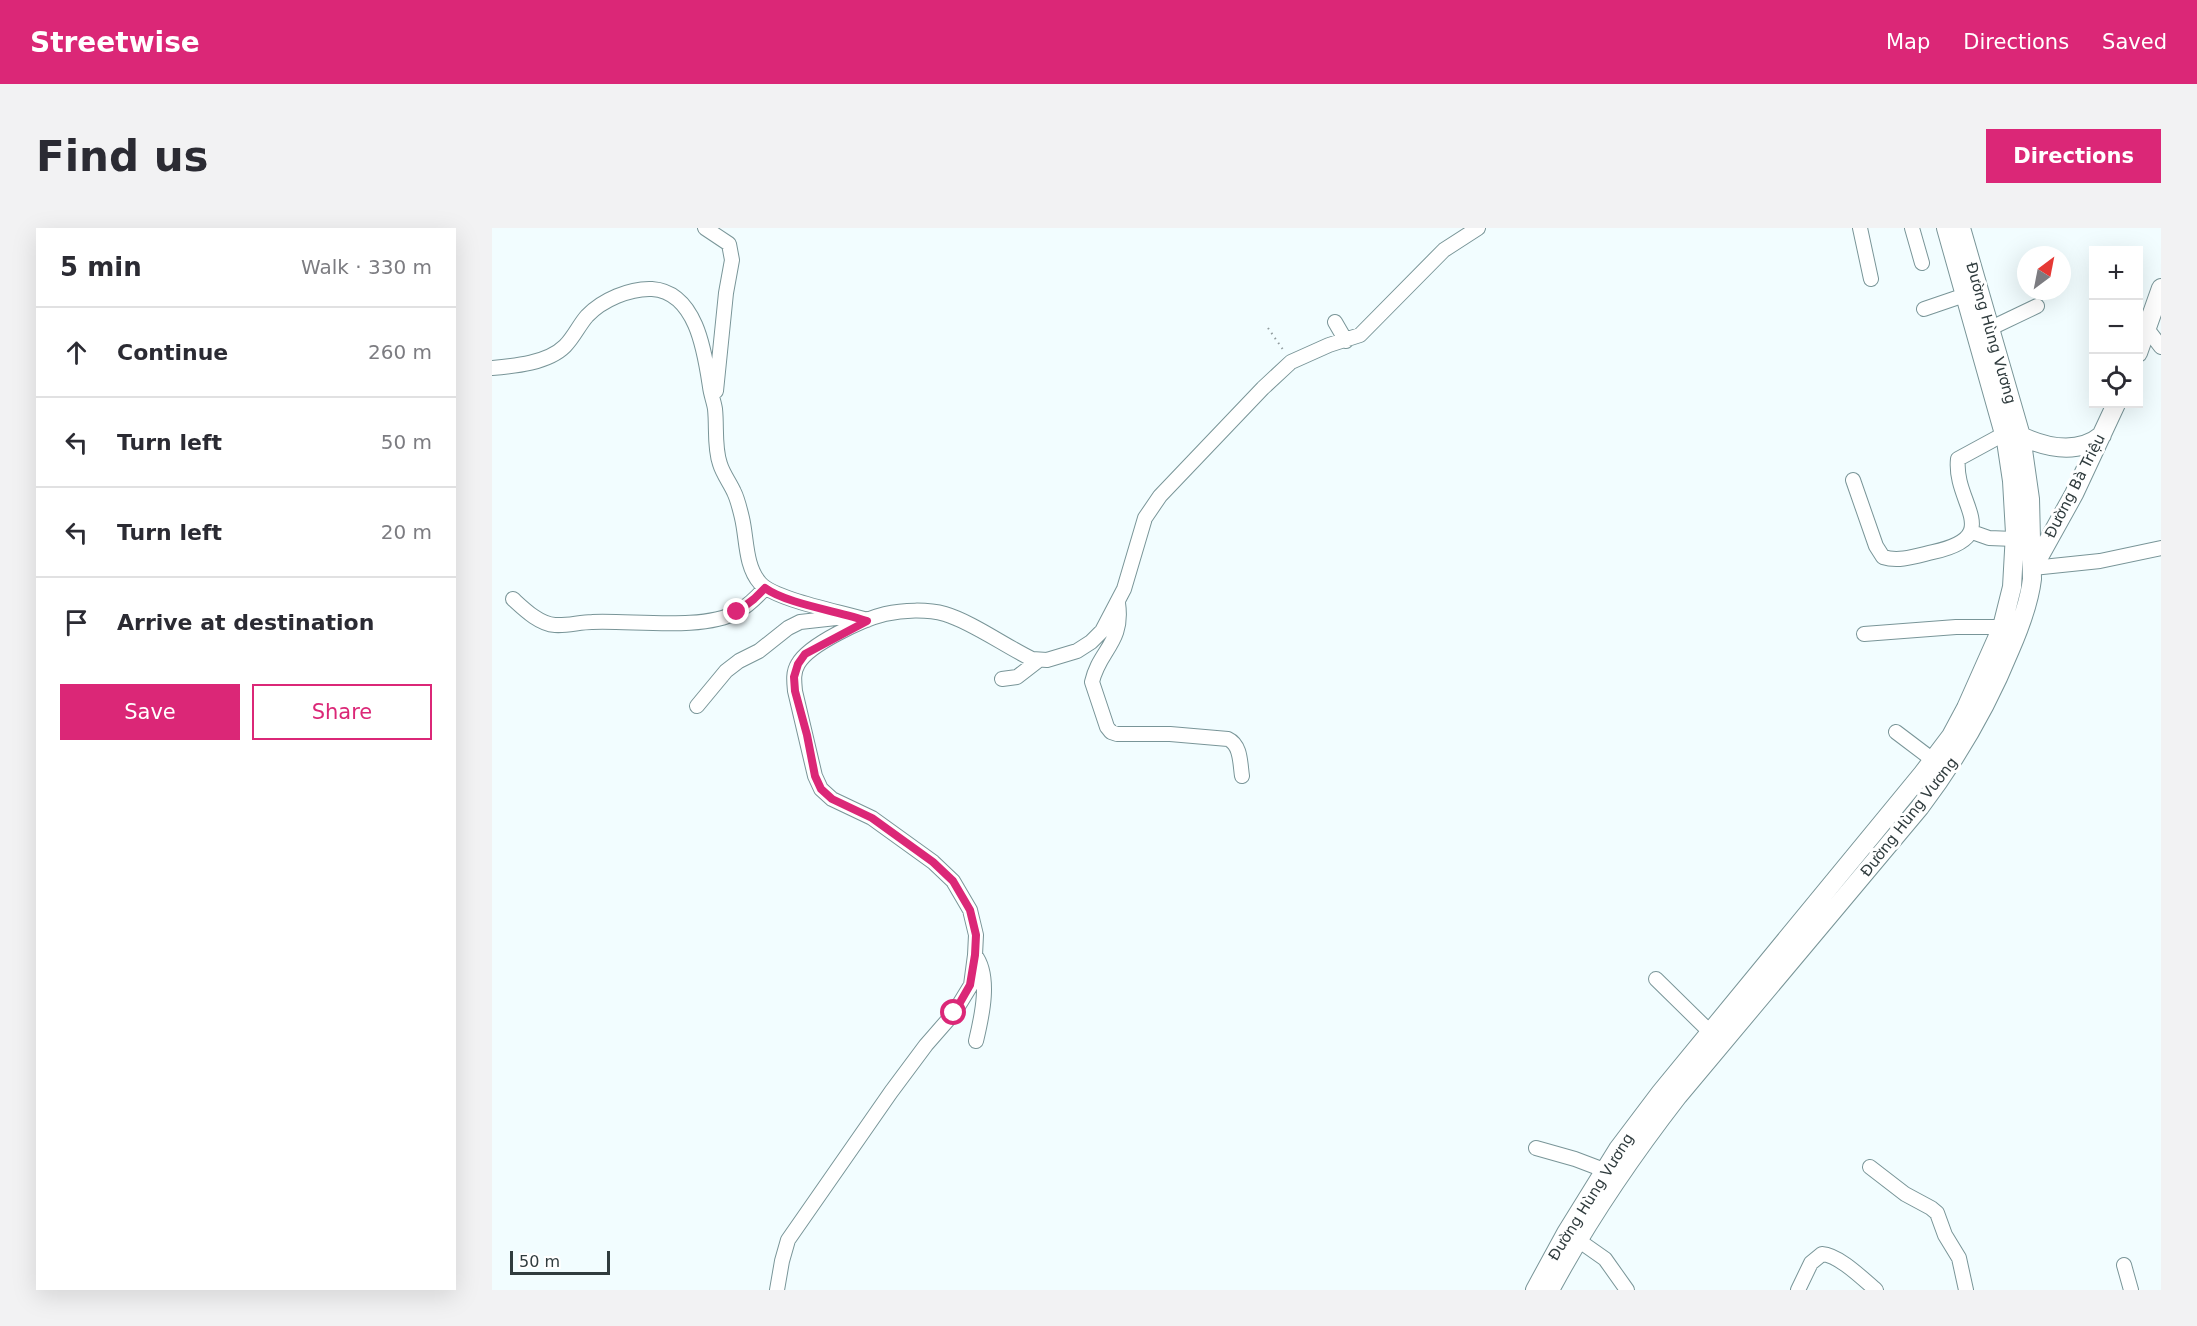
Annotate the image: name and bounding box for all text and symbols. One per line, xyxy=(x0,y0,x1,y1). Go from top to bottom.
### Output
text: Streetwise xyxy=(30,26,200,59)
text: Map xyxy=(1886,30,1930,54)
text: Directions xyxy=(1963,30,2069,54)
text: Saved xyxy=(2102,30,2167,54)
button: Directions xyxy=(1986,129,2161,183)
text: Find us xyxy=(36,132,209,181)
north arrow xyxy=(2017,246,2071,300)
map controls xyxy=(2089,246,2143,408)
button: + xyxy=(2089,246,2143,300)
text: 5 min xyxy=(60,252,142,282)
text: Walk · 330 m xyxy=(301,255,432,279)
street label: Đường Hùng Vương xyxy=(1962,260,2020,406)
button: − xyxy=(2089,300,2143,354)
icon: ahead xyxy=(60,336,93,369)
text: Continue xyxy=(117,340,228,365)
text: 260 m xyxy=(368,340,432,364)
button: locate xyxy=(2089,354,2143,408)
icon: left xyxy=(60,426,93,459)
text: Turn left xyxy=(117,430,222,455)
text: 50 m xyxy=(381,430,432,454)
street label: Đường Bà Triệu xyxy=(2041,431,2109,541)
icon: left xyxy=(60,516,93,549)
text: Turn left xyxy=(117,520,222,545)
text: 20 m xyxy=(381,520,432,544)
route end xyxy=(723,598,749,624)
icon: arrive xyxy=(60,606,93,639)
text: Arrive at destination xyxy=(117,610,374,635)
button: Save xyxy=(60,684,240,740)
button: Share xyxy=(252,684,432,740)
street label: Đường Hùng Vương xyxy=(1857,754,1961,880)
route start xyxy=(940,999,966,1025)
street label: Đường Hùng Vương xyxy=(1545,1130,1637,1264)
scale bar xyxy=(510,1248,610,1276)
text: 50 m xyxy=(519,1252,560,1271)

